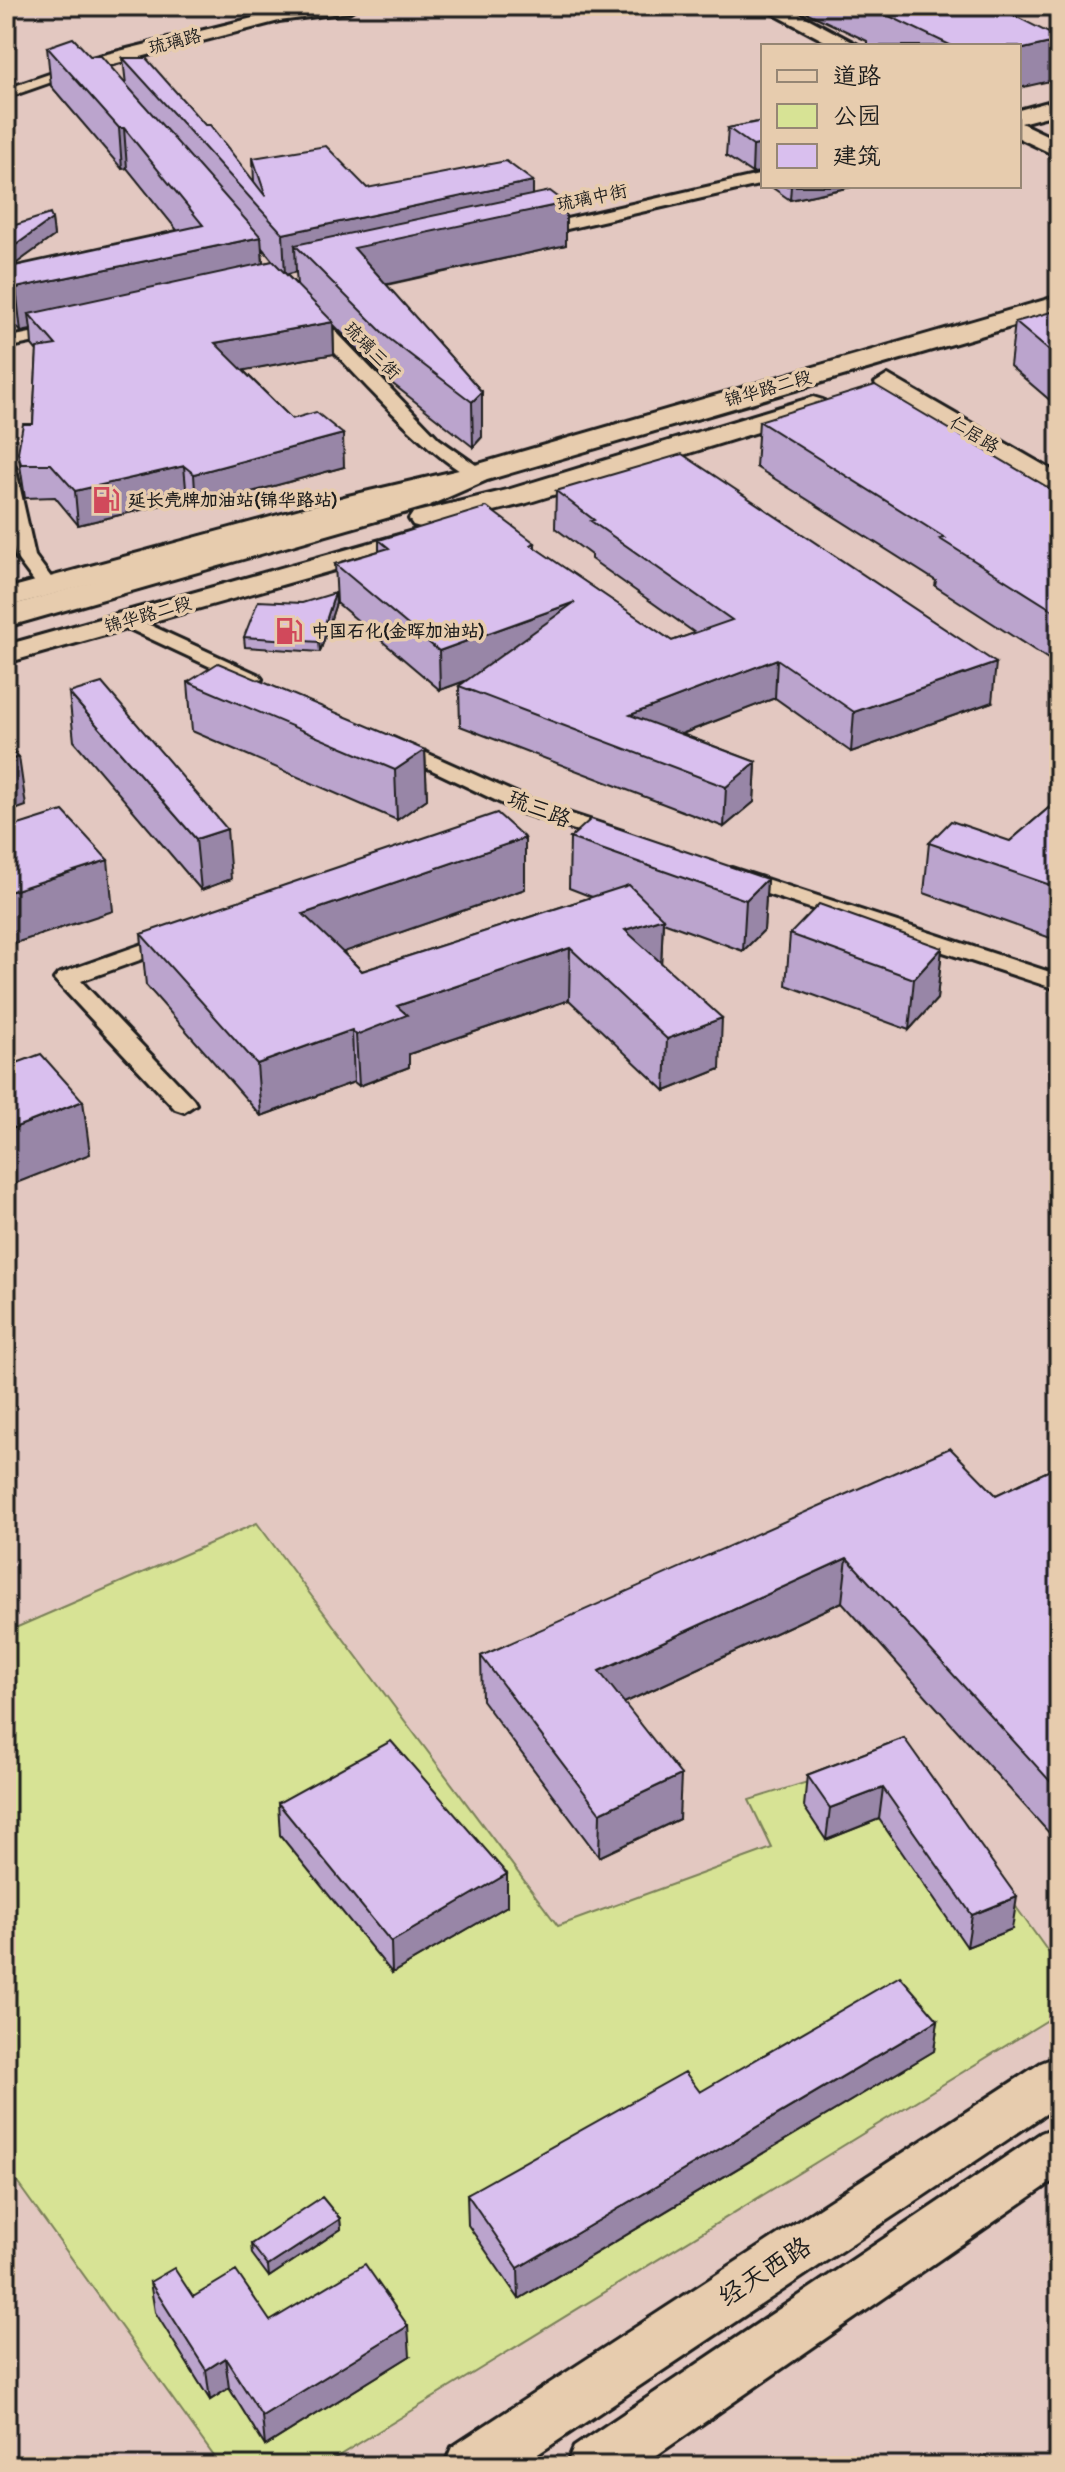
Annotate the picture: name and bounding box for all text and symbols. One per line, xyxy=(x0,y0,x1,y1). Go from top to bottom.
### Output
street label: 琉璃路 xyxy=(146,24,204,60)
legend xyxy=(761,44,1021,188)
text: 道路 xyxy=(833,62,881,91)
text: 公园 xyxy=(833,102,881,131)
text: 建筑 xyxy=(833,142,881,171)
street label: 琉璃中街 xyxy=(554,179,630,217)
street label: 琉璃三街 xyxy=(339,317,405,385)
street label: 锦华路二段 xyxy=(722,366,814,412)
street label: 仁居路 xyxy=(945,411,1003,459)
fuel station icon: 延长壳牌加油站(锦华路站) xyxy=(91,485,121,515)
place label: 延长壳牌加油站(锦华路站) xyxy=(128,489,338,512)
street label: 锦华路二段 xyxy=(102,592,194,638)
fuel station icon: 中国石化(金晖加油站) xyxy=(274,616,304,646)
place label: 中国石化(金晖加油站) xyxy=(311,620,485,643)
street label: 琉三路 xyxy=(503,784,575,834)
street label: 经天西路 xyxy=(713,2230,817,2314)

